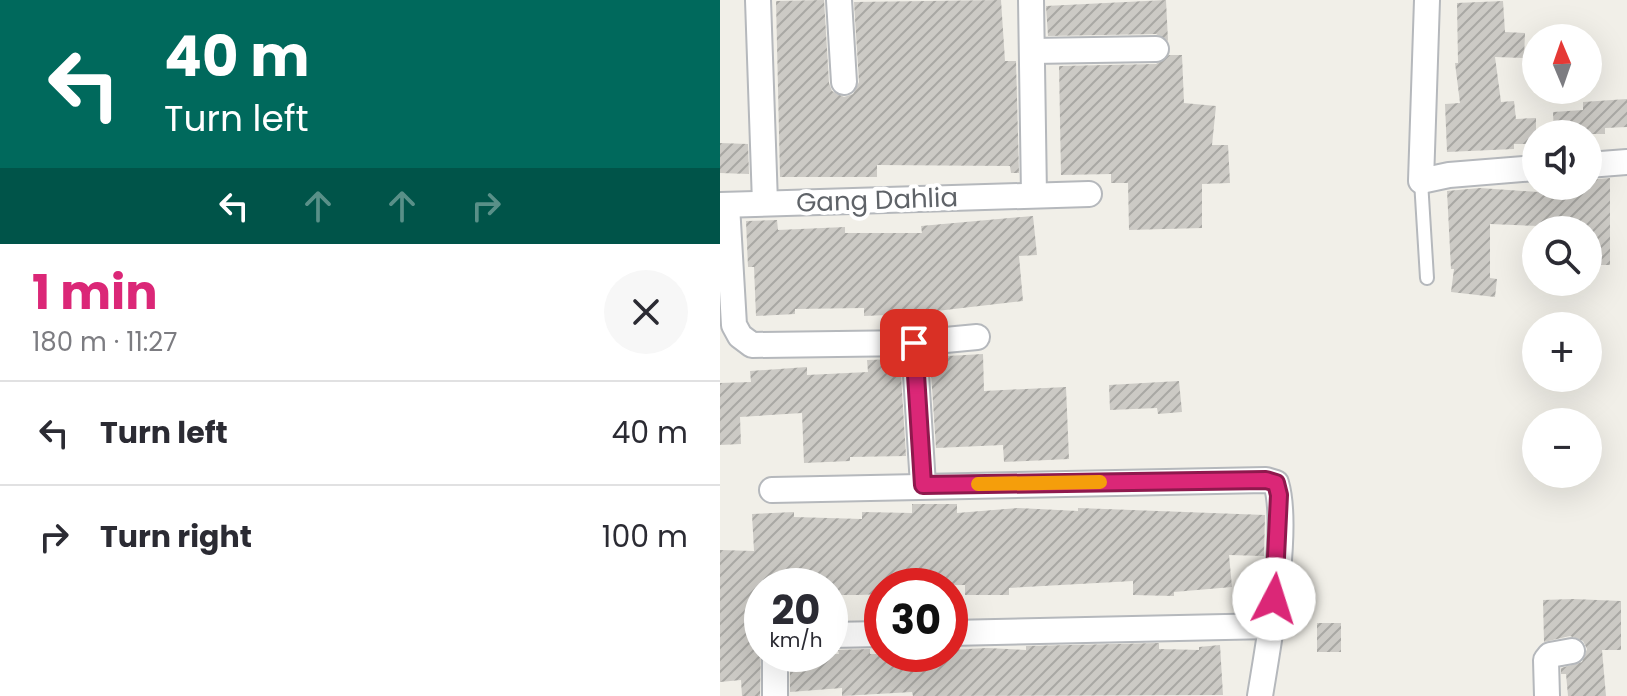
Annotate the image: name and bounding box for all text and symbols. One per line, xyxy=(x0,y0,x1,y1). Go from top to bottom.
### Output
text: 40 m xyxy=(164,17,310,96)
north arrow xyxy=(1522,24,1602,104)
map controls xyxy=(1522,24,1602,488)
icon: left xyxy=(32,32,136,136)
text: Turn left xyxy=(164,93,309,144)
button: sound xyxy=(1522,120,1602,200)
street label: Gang Dahlia xyxy=(795,179,959,221)
icon: left xyxy=(212,184,256,228)
icon: ahead xyxy=(296,184,340,228)
icon: ahead xyxy=(380,184,424,228)
icon: right xyxy=(464,184,508,228)
button: search xyxy=(1522,216,1602,296)
text: 1 min xyxy=(32,259,158,326)
button: close xyxy=(604,270,688,354)
pin xyxy=(880,309,948,377)
button: + xyxy=(1522,312,1602,392)
icon: arrive xyxy=(892,321,936,365)
text: 180 m · 11:27 xyxy=(32,324,178,360)
button: − xyxy=(1522,408,1602,488)
icon: left xyxy=(32,411,76,455)
text: Turn left xyxy=(100,411,228,454)
text: 40 m xyxy=(611,411,688,454)
icon: right xyxy=(32,515,76,559)
text: Turn right xyxy=(100,515,252,558)
text: 100 m xyxy=(602,515,688,558)
position arrow xyxy=(1232,557,1316,641)
speed limit sign: 30 xyxy=(864,568,968,672)
text: 20 xyxy=(772,582,820,638)
text: km/h xyxy=(769,626,823,654)

